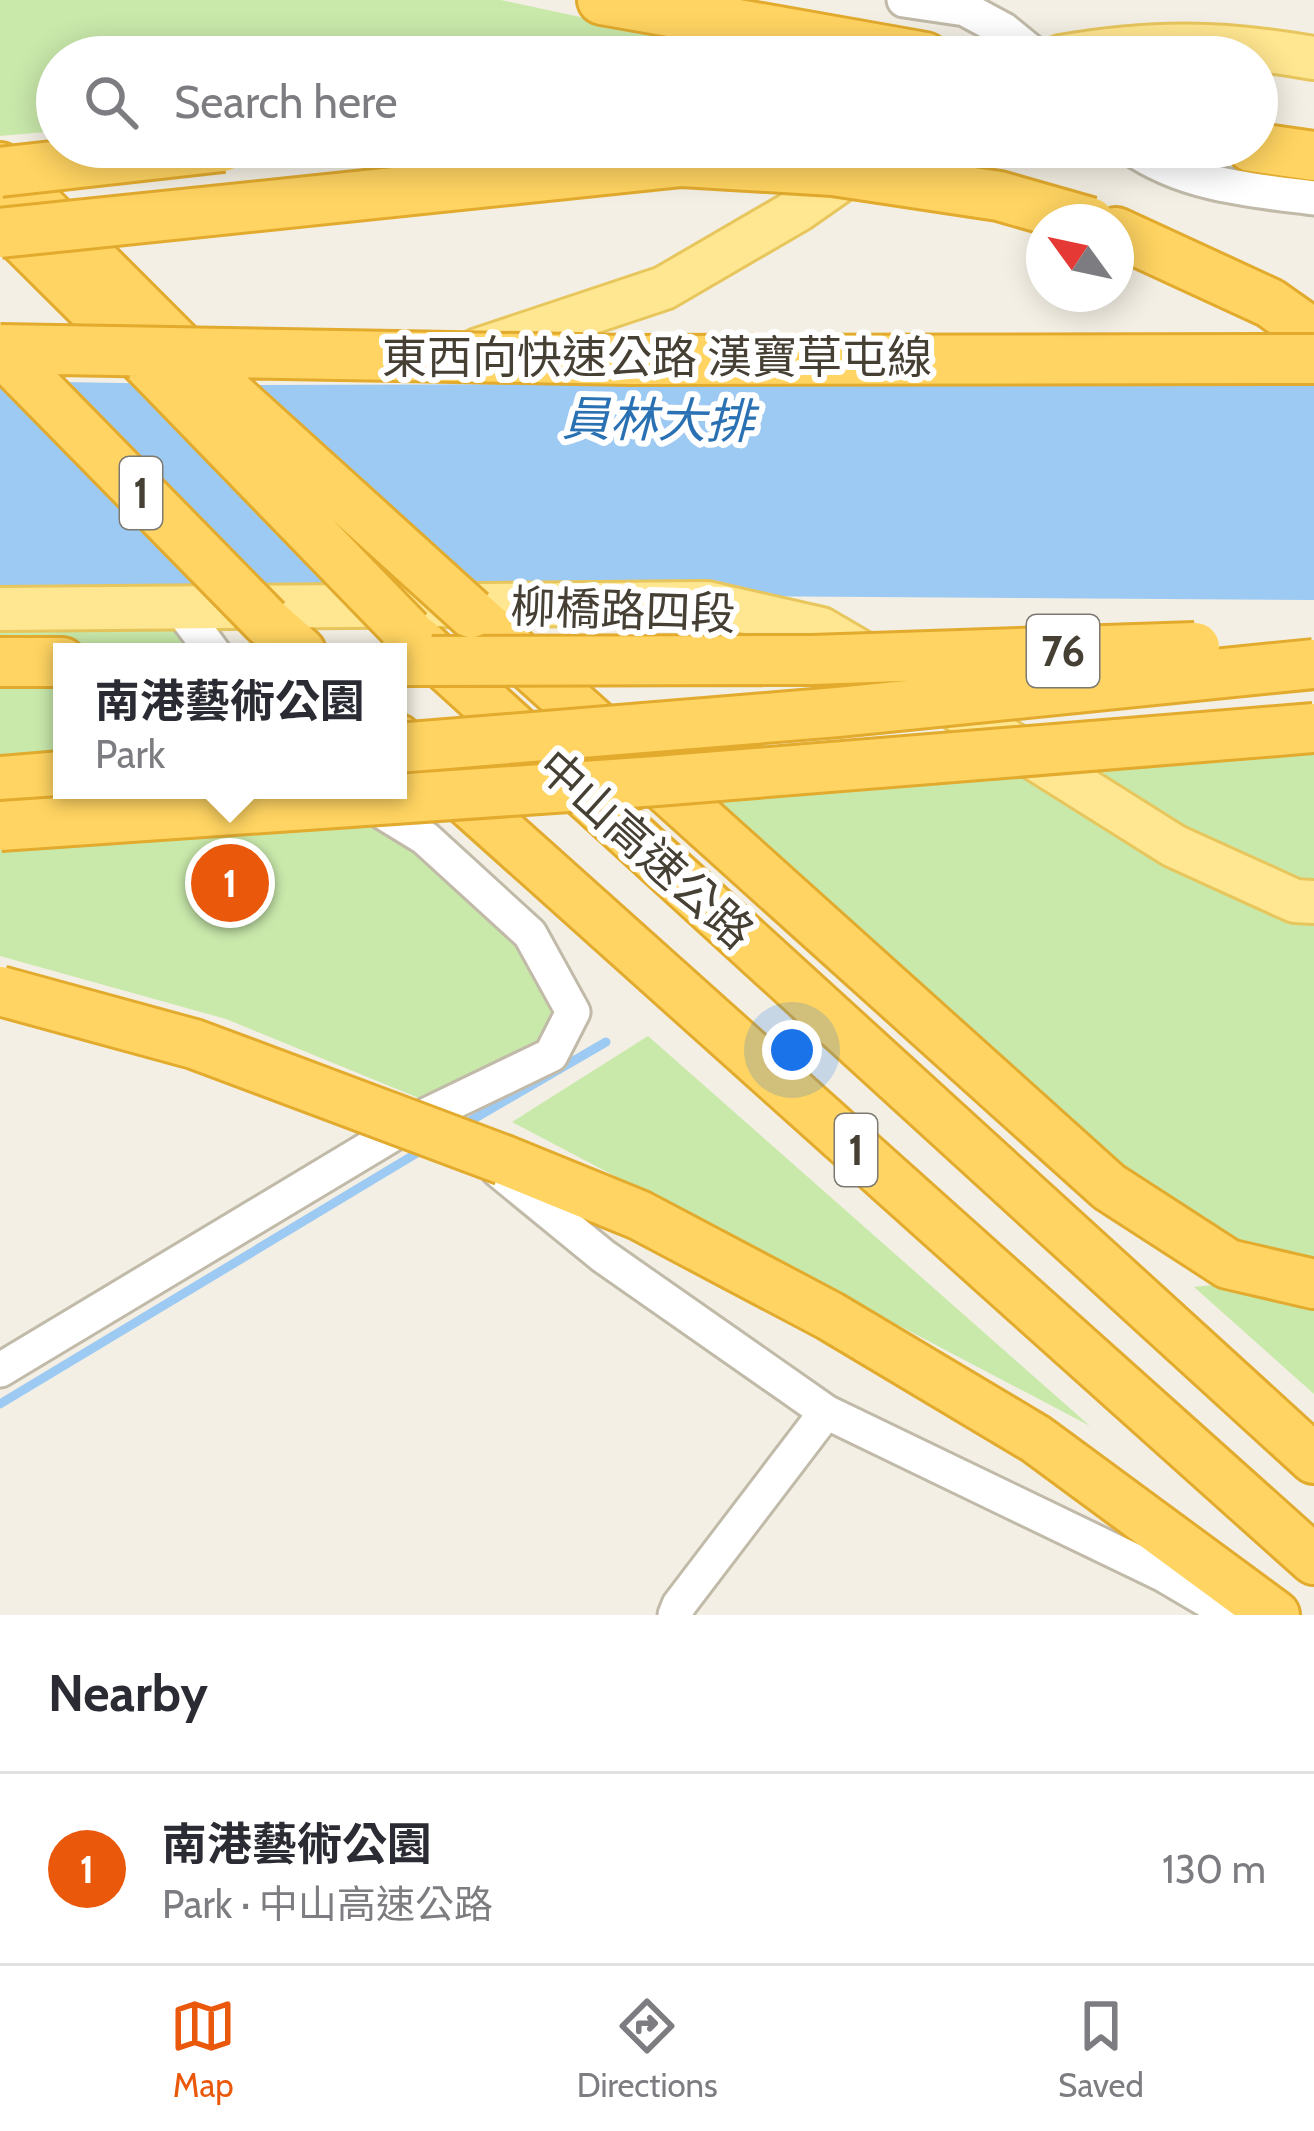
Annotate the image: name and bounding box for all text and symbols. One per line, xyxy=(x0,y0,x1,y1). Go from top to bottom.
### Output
search box xyxy=(36,36,1278,168)
icon: search xyxy=(78,69,144,135)
text: Search here xyxy=(174,75,398,129)
north arrow xyxy=(1026,204,1134,312)
street label: 東西向快速公路 漢寶草屯線 xyxy=(382,330,932,384)
water label: 員林大排 xyxy=(562,389,760,451)
road number: 1 xyxy=(120,457,162,529)
street label: 柳橋路四段 xyxy=(510,579,736,641)
road number: 76 xyxy=(1027,615,1099,687)
popup xyxy=(53,643,407,799)
text: 南港藝術公園 xyxy=(95,674,365,728)
text: Park xyxy=(95,730,165,778)
street label: 中山高速公路 xyxy=(528,739,764,959)
pin: 1 xyxy=(191,838,269,928)
your location xyxy=(762,1020,822,1080)
road number: 1 xyxy=(835,1114,877,1186)
text: Nearby xyxy=(48,1662,208,1724)
text: 南港藝術公園 xyxy=(162,1817,432,1871)
text: 1 xyxy=(80,1845,94,1893)
text: 130 m xyxy=(1162,1845,1266,1893)
text: Park · 中山高速公路 xyxy=(162,1880,493,1928)
tab: Map xyxy=(170,1993,236,2105)
tab: Directions xyxy=(577,1993,718,2105)
tab: Saved xyxy=(1058,1993,1144,2105)

